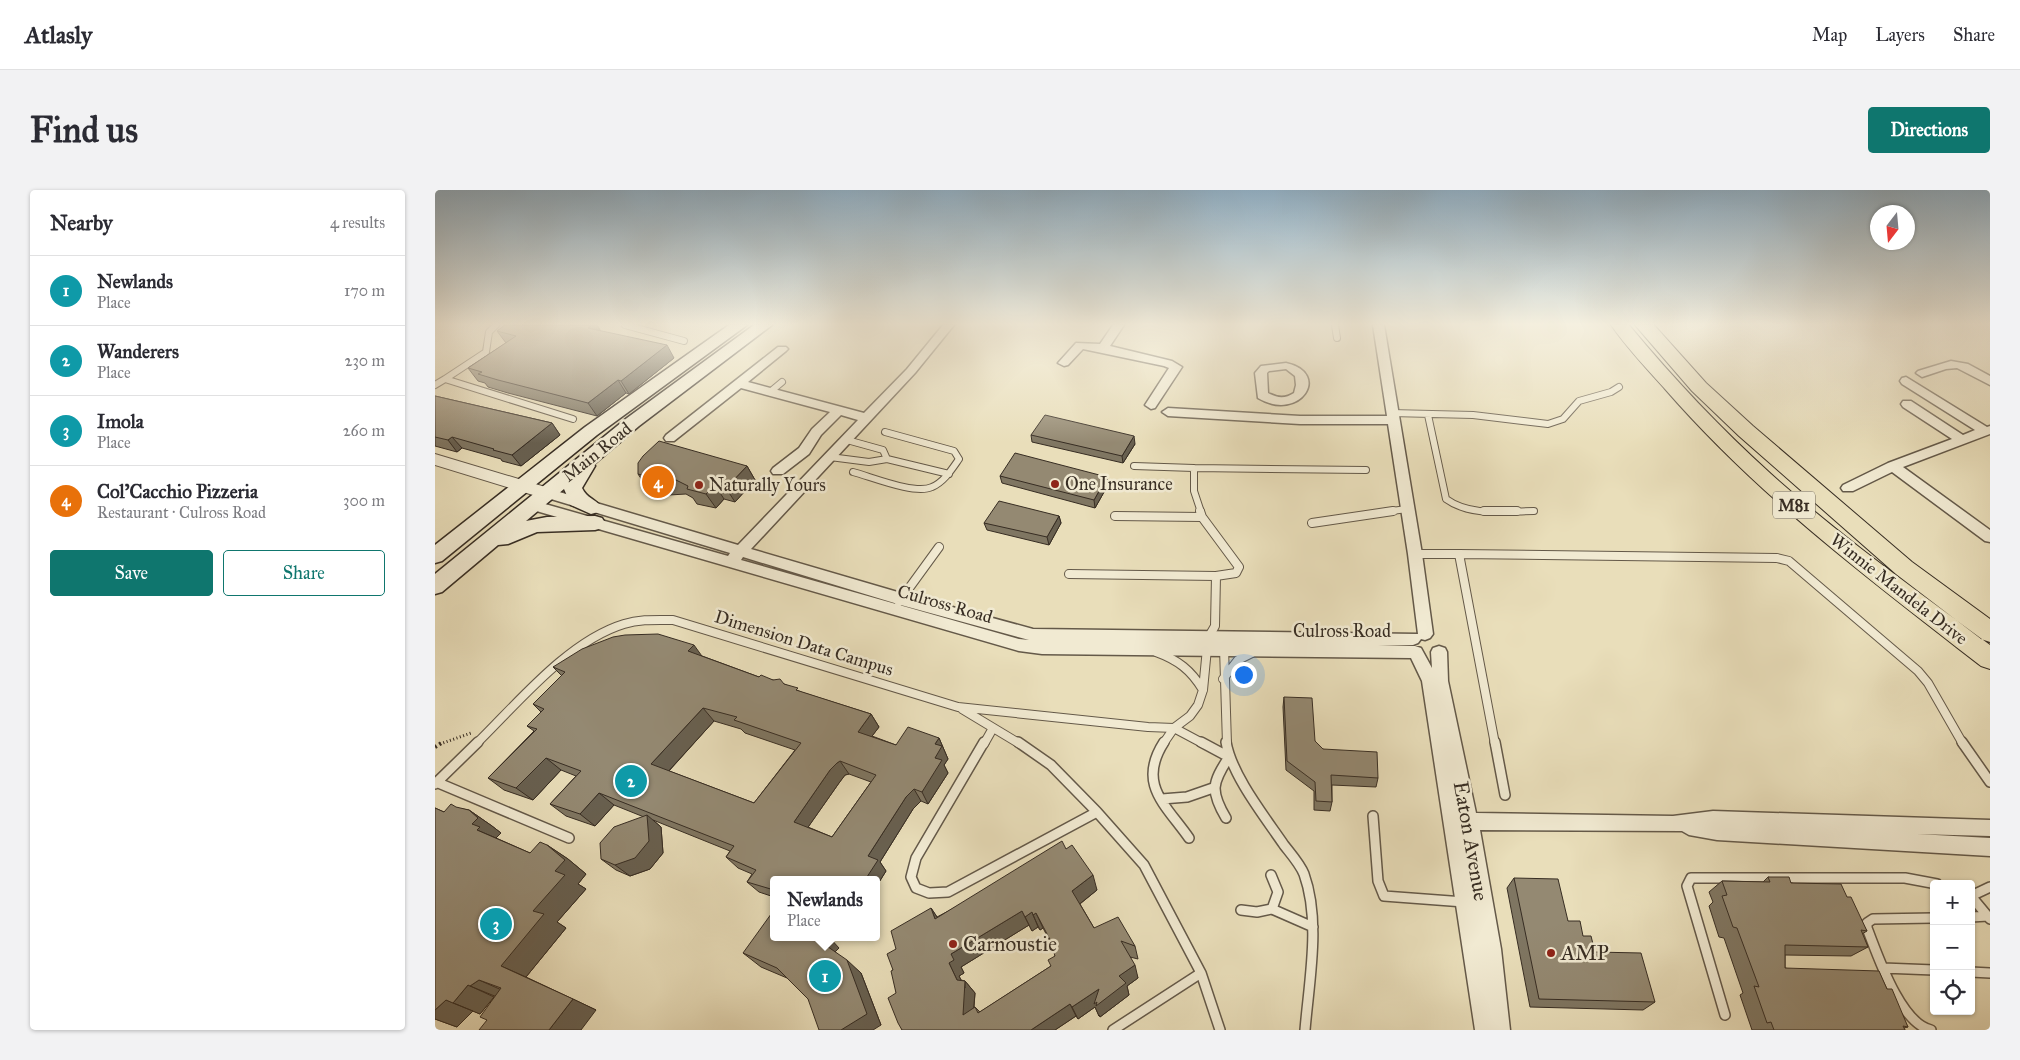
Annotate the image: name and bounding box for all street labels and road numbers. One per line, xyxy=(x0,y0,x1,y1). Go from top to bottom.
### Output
street label: Main Road xyxy=(558,417,636,487)
road number: M81 xyxy=(1773,492,1815,518)
street label: Winnie Mandela Drive xyxy=(1826,529,1972,649)
street label: Culross Road xyxy=(895,580,995,628)
street label: Dimension Data Campus xyxy=(712,605,896,681)
street label: Culross Road xyxy=(1293,620,1391,642)
street label: Eaton Avenue xyxy=(1448,779,1494,903)

